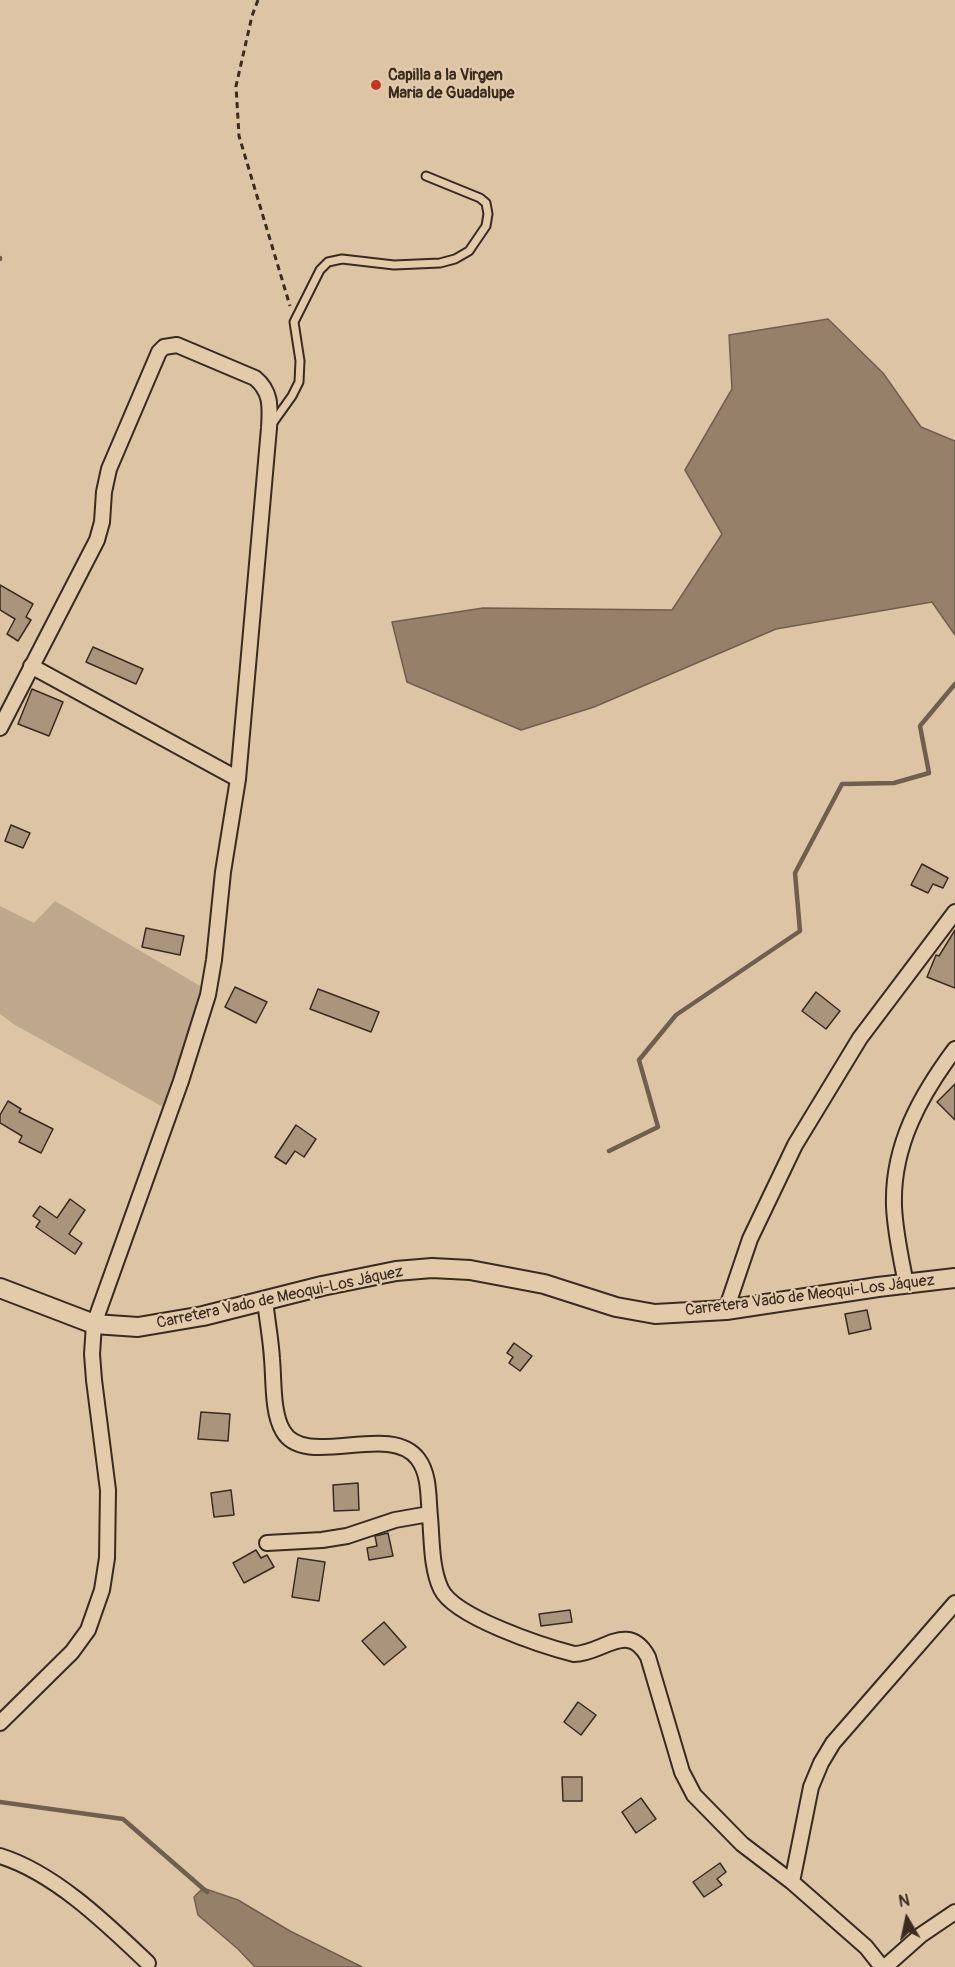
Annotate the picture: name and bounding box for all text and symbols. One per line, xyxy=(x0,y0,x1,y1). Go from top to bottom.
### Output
place label: Capilla a la Virgen Maria de Guadalupe xyxy=(388,66,514,104)
marker: Capilla a la Virgen Maria de Guadalupe xyxy=(369,78,383,92)
street label: Carretera Vado de Meoqui-Los Jáquez xyxy=(155,1262,405,1334)
street label: Carretera Vado de Meoqui-Los Jáquez xyxy=(684,1271,936,1321)
north arrow xyxy=(877,1889,937,1949)
text: N xyxy=(897,1890,911,1912)

